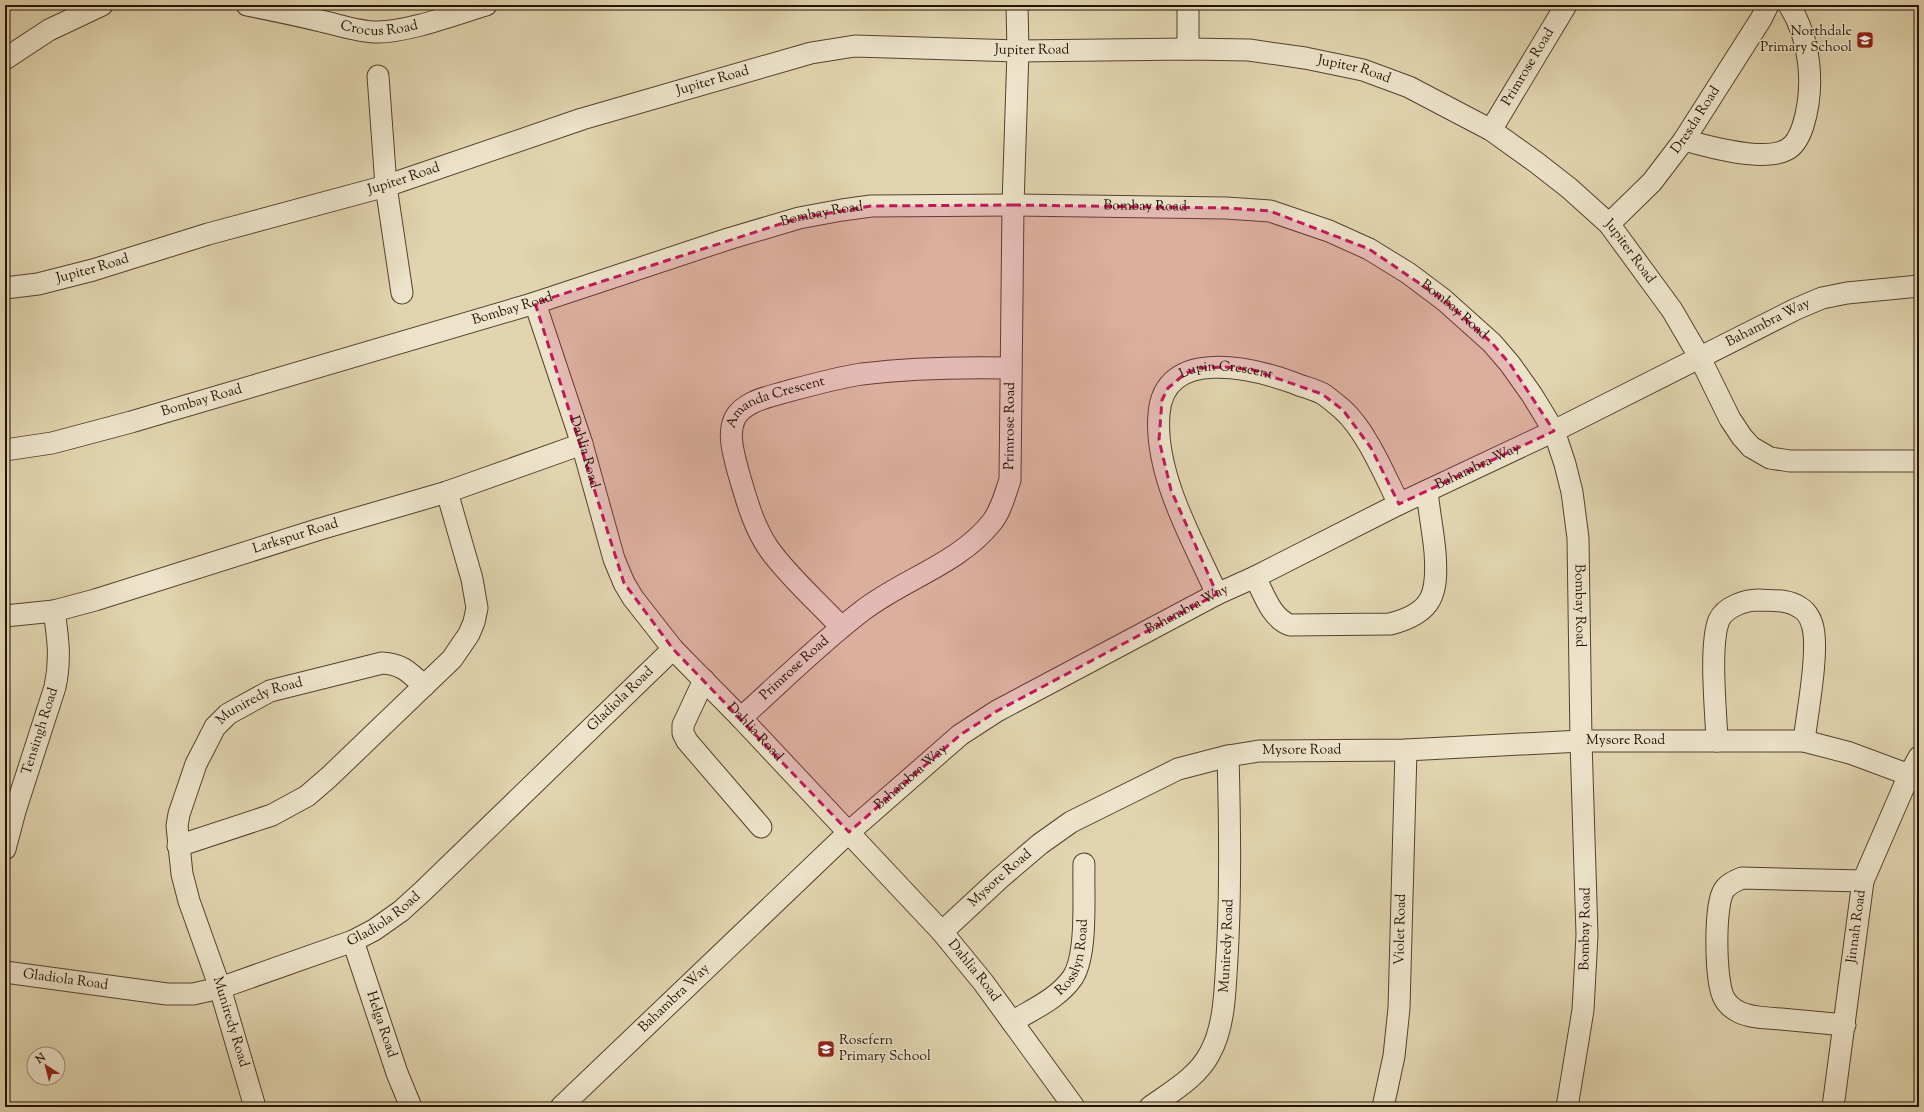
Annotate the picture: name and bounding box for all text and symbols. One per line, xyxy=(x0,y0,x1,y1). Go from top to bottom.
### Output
street label: Crocus Road xyxy=(338,16,420,42)
place label: Northdale Primary School xyxy=(1760,22,1852,58)
street label: Primrose Road xyxy=(1497,25,1560,110)
school or university icon: Northdale Primary School xyxy=(1855,30,1875,50)
street label: Jupiter Road xyxy=(993,40,1070,61)
street label: Jupiter Road xyxy=(1315,51,1393,89)
street label: Jupiter Road xyxy=(673,61,752,102)
street label: Dresda Road xyxy=(1667,82,1726,158)
street label: Jupiter Road xyxy=(365,158,443,201)
street label: Bombay Road xyxy=(1103,196,1187,217)
street label: Bombay Road xyxy=(778,197,864,233)
street label: Jupiter Road xyxy=(1599,214,1660,288)
street label: Jupiter Road xyxy=(53,249,132,289)
street label: Bombay Road xyxy=(1416,275,1492,345)
street label: Bombay Road xyxy=(470,288,556,331)
street label: Bahambra Way xyxy=(1723,294,1813,353)
street label: Lupin Crescent xyxy=(1176,357,1275,386)
street label: Amanda Crescent xyxy=(722,372,827,431)
street label: Bombay Road xyxy=(159,380,245,423)
street label: Primrose Road xyxy=(1000,382,1021,470)
street label: Dahlia Road xyxy=(563,413,604,491)
street label: Bahambra Way xyxy=(1432,438,1524,496)
street label: Larkspur Road xyxy=(250,514,341,560)
street label: Bombay Road xyxy=(1568,564,1590,648)
street label: Bahambra Way xyxy=(1142,580,1232,640)
street label: Primrose Road xyxy=(756,632,834,706)
street label: Gladiola Road xyxy=(583,662,659,737)
street label: Muniredy Road xyxy=(212,673,305,730)
street label: Tensingh Road xyxy=(17,685,64,778)
street label: Dahlia Road xyxy=(722,699,787,767)
street label: Mysore Road xyxy=(1586,731,1665,751)
street label: Bahambra Way xyxy=(870,740,952,815)
street label: Mysore Road xyxy=(1262,740,1341,761)
street label: Mysore Road xyxy=(964,845,1037,912)
street label: Gladiola Road xyxy=(344,887,426,952)
street label: Bombay Road xyxy=(1575,887,1597,971)
street label: Jinnah Road xyxy=(1842,889,1872,965)
street label: Violet Road xyxy=(1390,893,1412,965)
street label: Muniredy Road xyxy=(1215,899,1239,993)
street label: Rosslyn Road xyxy=(1051,919,1094,1001)
street label: Dahlia Road xyxy=(942,936,1005,1006)
street label: Bahambra Way xyxy=(634,960,715,1038)
street label: Gladiola Road xyxy=(22,965,109,996)
street label: Muniredy Road xyxy=(207,974,253,1070)
street label: Helga Road xyxy=(360,989,401,1061)
place label: Rosefern Primary School xyxy=(839,1031,931,1067)
school or university icon: Rosefern Primary School xyxy=(816,1039,836,1059)
north arrow xyxy=(26,1046,66,1086)
text: N xyxy=(32,1050,49,1068)

